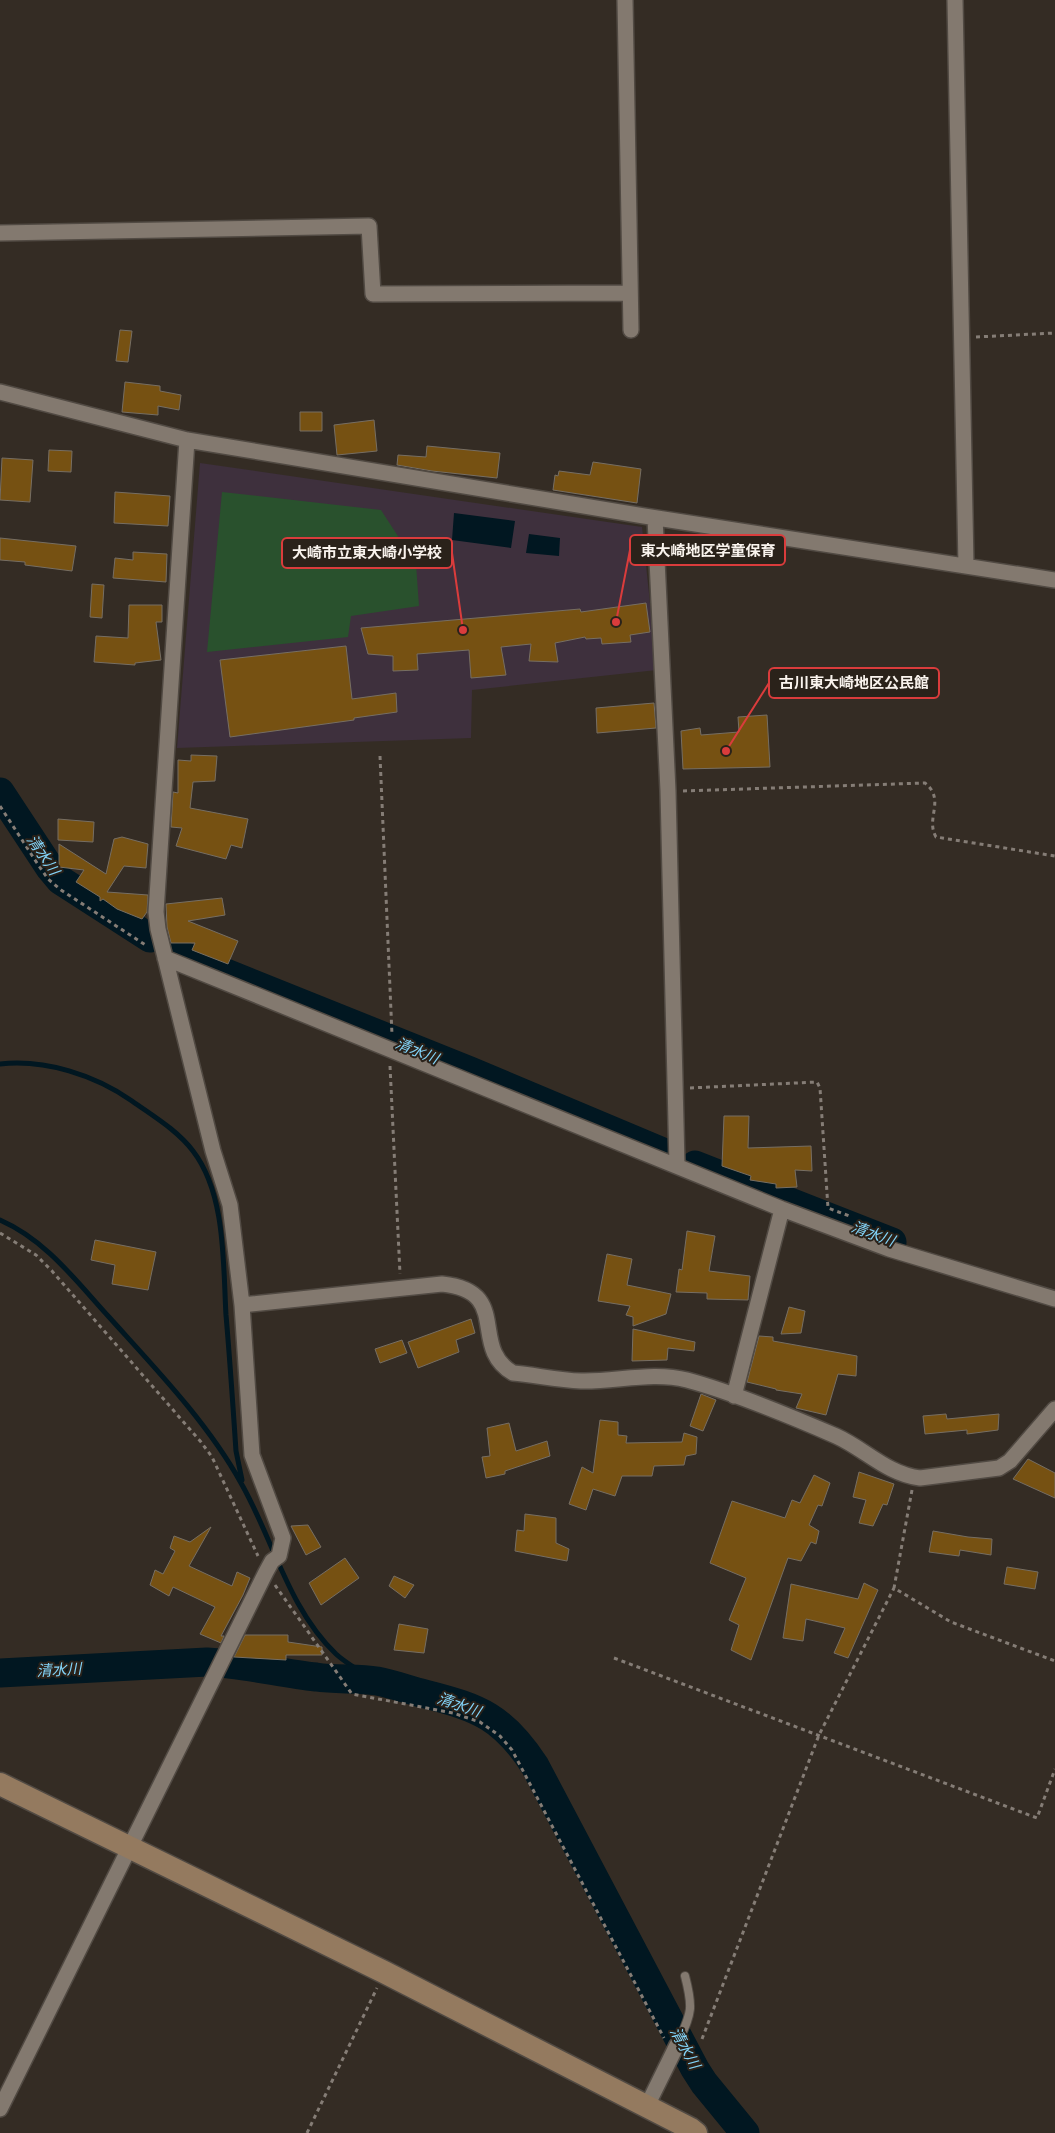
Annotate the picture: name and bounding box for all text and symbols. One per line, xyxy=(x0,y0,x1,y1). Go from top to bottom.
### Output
callout: 東大崎地区学童保育 xyxy=(630,535,785,565)
callout: 大崎市立東大崎小学校 xyxy=(282,538,452,568)
text: 東大崎地区学童保育 xyxy=(640,541,776,560)
text: 大崎市立東大崎小学校 xyxy=(292,543,442,562)
callout: 古川東大崎地区公民館 xyxy=(769,668,939,698)
text: 古川東大崎地区公民館 xyxy=(779,673,929,692)
water label: 清水川 xyxy=(23,831,65,880)
water label: 清水川 xyxy=(393,1033,443,1069)
water label: 清水川 xyxy=(849,1217,899,1251)
water label: 清水川 xyxy=(36,1659,84,1680)
water label: 清水川 xyxy=(435,1688,485,1721)
water label: 清水川 xyxy=(666,2023,706,2074)

